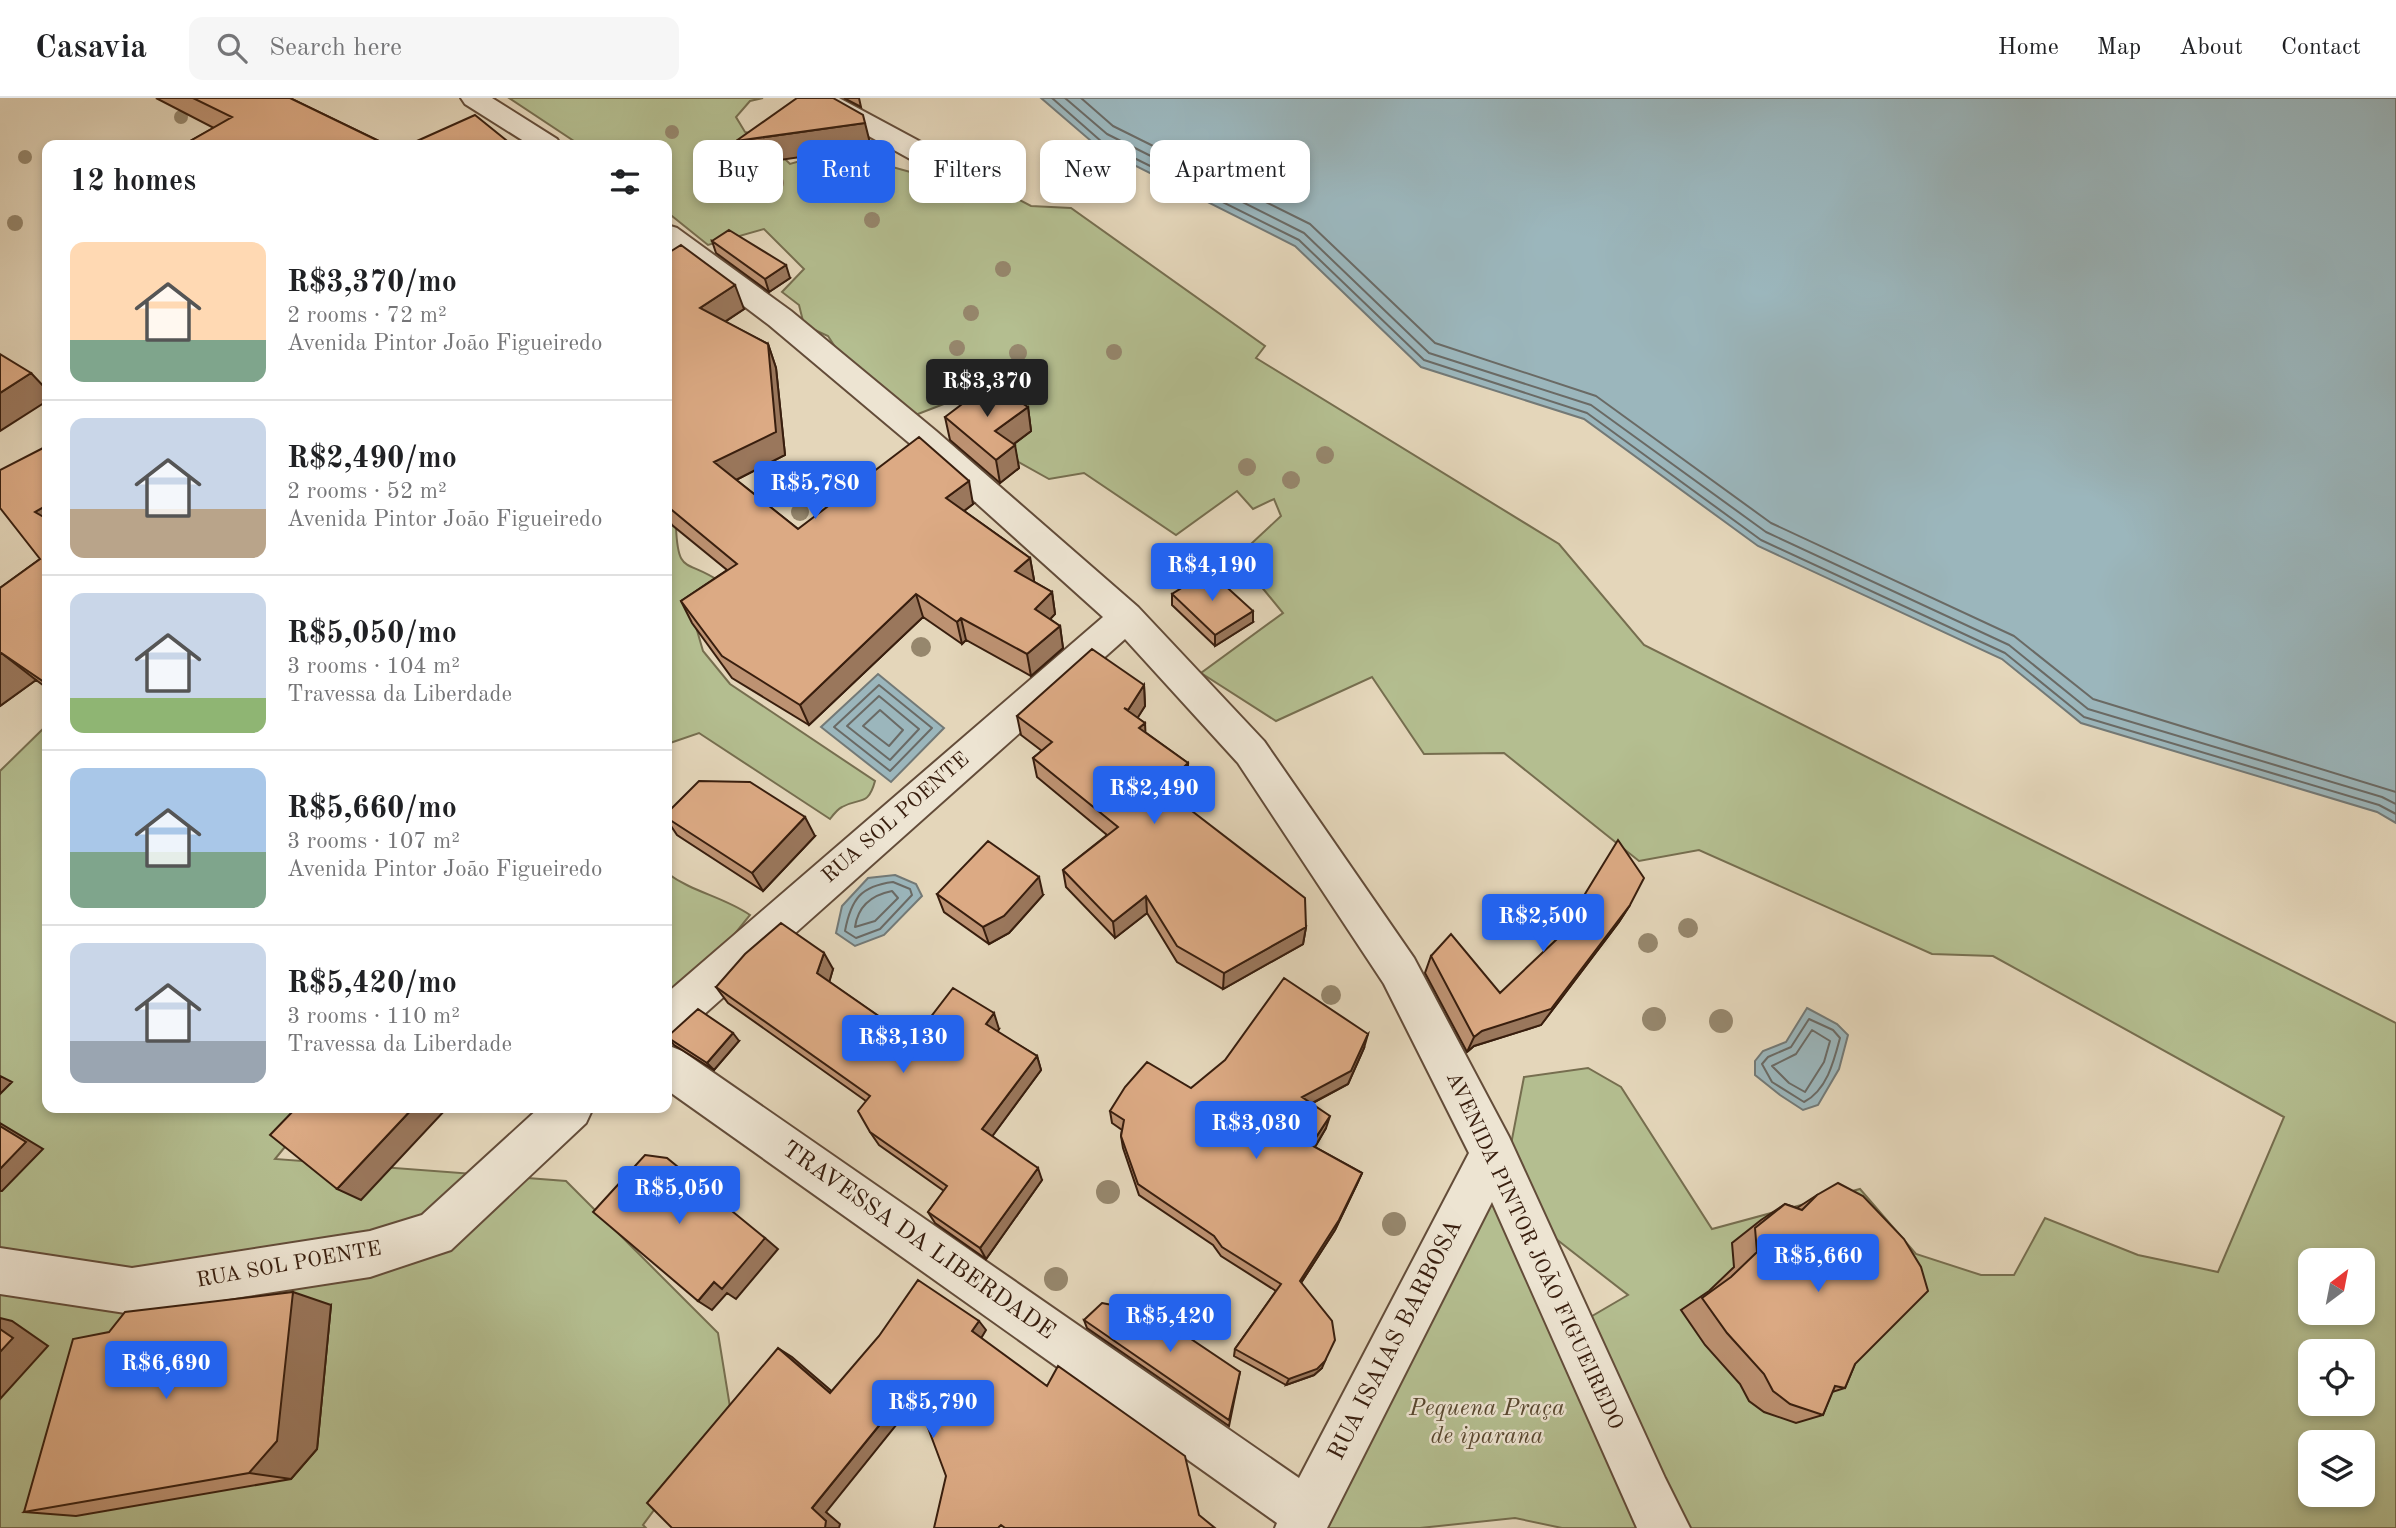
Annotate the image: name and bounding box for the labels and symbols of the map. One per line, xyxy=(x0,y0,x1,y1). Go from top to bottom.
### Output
pin: R$3,370 xyxy=(922,360,1052,419)
pin: R$5,780 xyxy=(750,462,880,521)
pin: R$4,190 xyxy=(1147,544,1277,603)
street label: RUA SOL POENTE xyxy=(818,749,974,887)
pin: R$2,490 xyxy=(1089,766,1219,826)
pin: R$2,500 xyxy=(1478,894,1608,954)
pin: R$3,130 xyxy=(838,1016,968,1075)
street label: AVENIDA PINTOR JOÃO FIGUEIREDO xyxy=(1442,1067,1630,1433)
pin: R$3,030 xyxy=(1191,1102,1321,1161)
street label: TRAVESSA DA LIBERDADE xyxy=(777,1137,1059,1345)
pin: R$5,050 xyxy=(614,1166,744,1226)
street label: RUA ISAIAS BARBOSA xyxy=(1325,1216,1467,1464)
pin: R$5,660 xyxy=(1753,1234,1883,1294)
street label: RUA SOL POENTE xyxy=(195,1238,383,1292)
north arrow xyxy=(2298,1248,2375,1325)
pin: R$5,420 xyxy=(1105,1294,1235,1354)
pin: R$6,690 xyxy=(101,1342,231,1401)
pin: R$5,790 xyxy=(868,1380,998,1440)
park label: Pequena Praça de iparana xyxy=(1408,1397,1565,1449)

